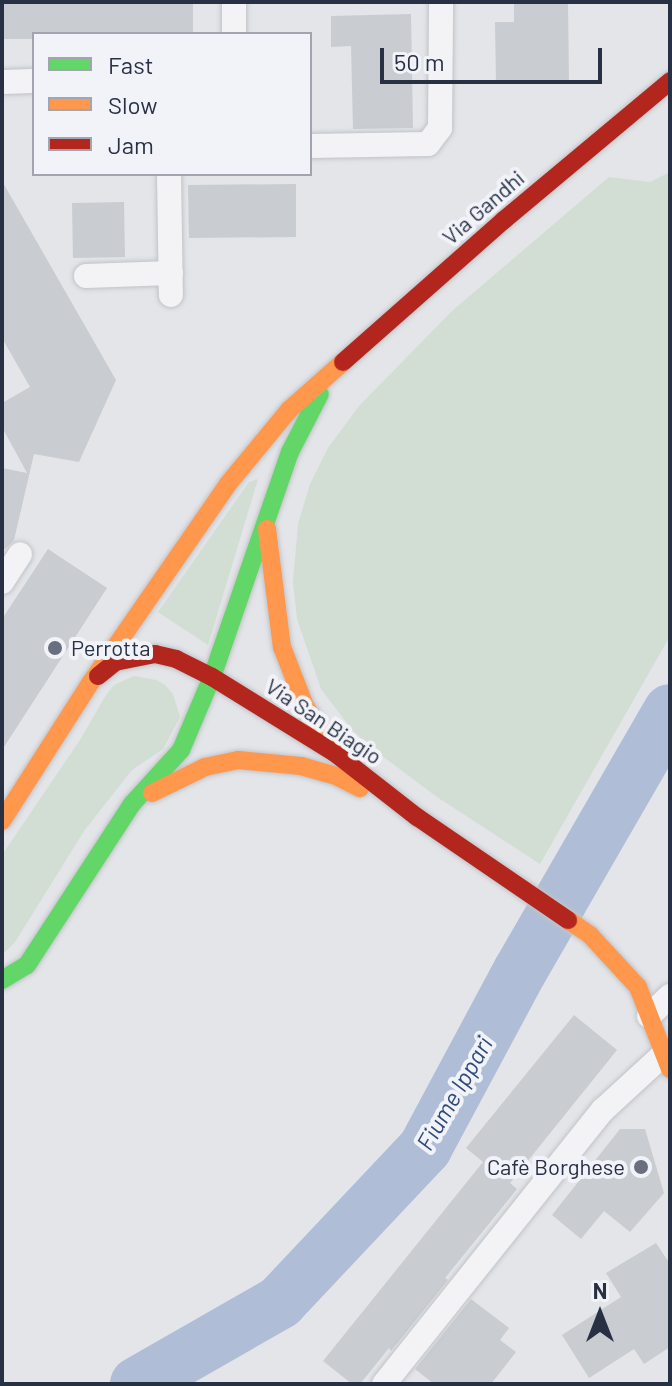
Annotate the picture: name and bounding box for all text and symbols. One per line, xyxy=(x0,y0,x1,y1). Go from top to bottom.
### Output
legend xyxy=(32,32,312,176)
scale bar xyxy=(384,32,606,82)
text: 50 m xyxy=(394,47,445,76)
text: Fast xyxy=(108,50,153,79)
text: Slow xyxy=(108,90,157,119)
text: Jam xyxy=(108,130,154,159)
street label: Via Gandhi xyxy=(437,164,529,250)
place label: Perrotta xyxy=(71,635,150,661)
marker: Perrotta xyxy=(46,639,64,657)
street label: Via San Biagio xyxy=(261,672,387,770)
water label: Fiume Ippari xyxy=(410,1031,498,1155)
place label: Cafè Borghese xyxy=(487,1154,625,1180)
marker: Cafè Borghese xyxy=(632,1158,650,1176)
north arrow xyxy=(560,1274,640,1354)
text: N xyxy=(593,1277,607,1303)

